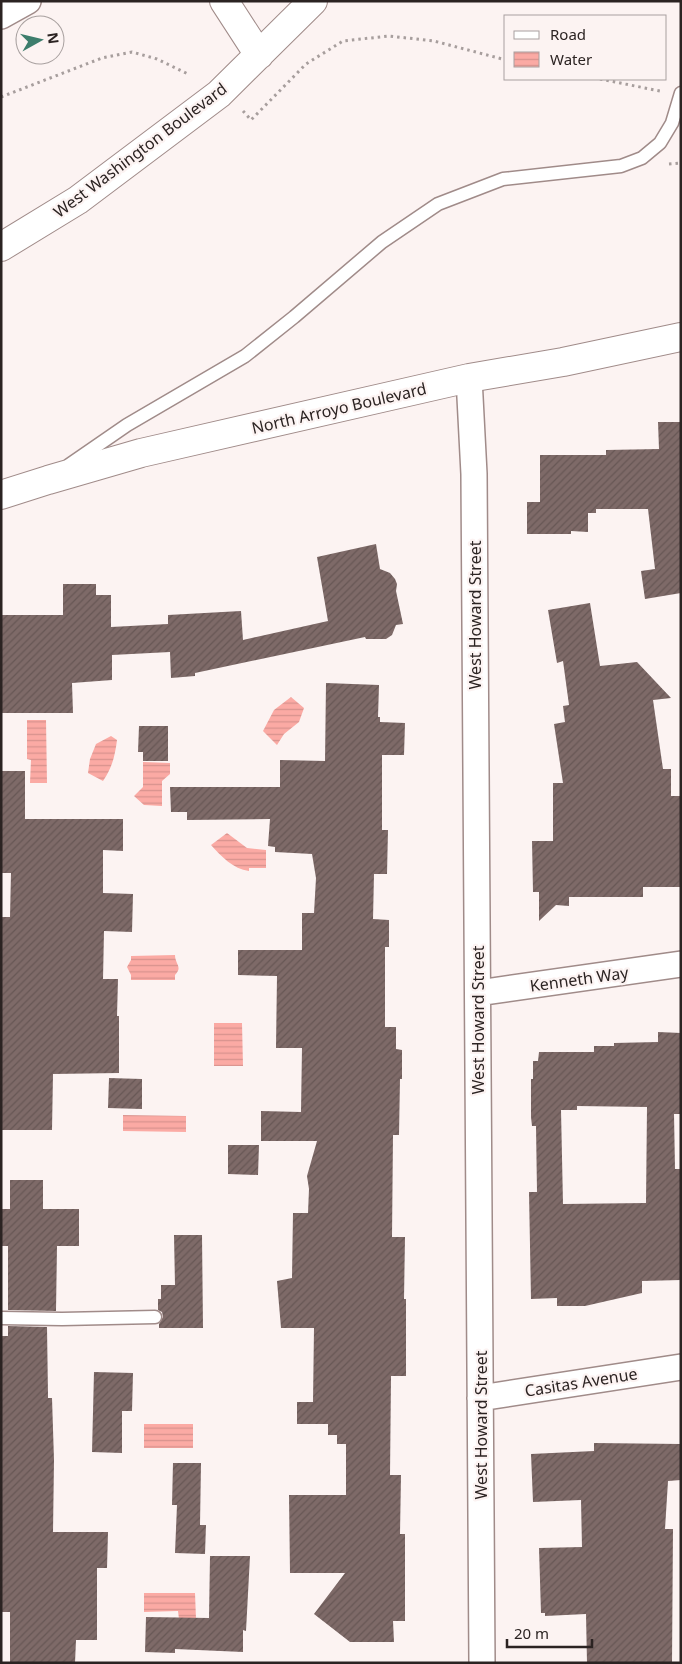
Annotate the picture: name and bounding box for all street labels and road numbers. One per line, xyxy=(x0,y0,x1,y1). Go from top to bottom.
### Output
street label: West Washington Boulevard xyxy=(49,78,231,222)
street label: North Arroyo Boulevard xyxy=(249,377,429,439)
street label: West Howard Street xyxy=(464,540,486,689)
street label: West Howard Street xyxy=(467,945,489,1094)
street label: Kenneth Way xyxy=(528,961,631,997)
street label: West Howard Street xyxy=(470,1350,492,1499)
street label: Casitas Avenue xyxy=(523,1362,639,1402)

